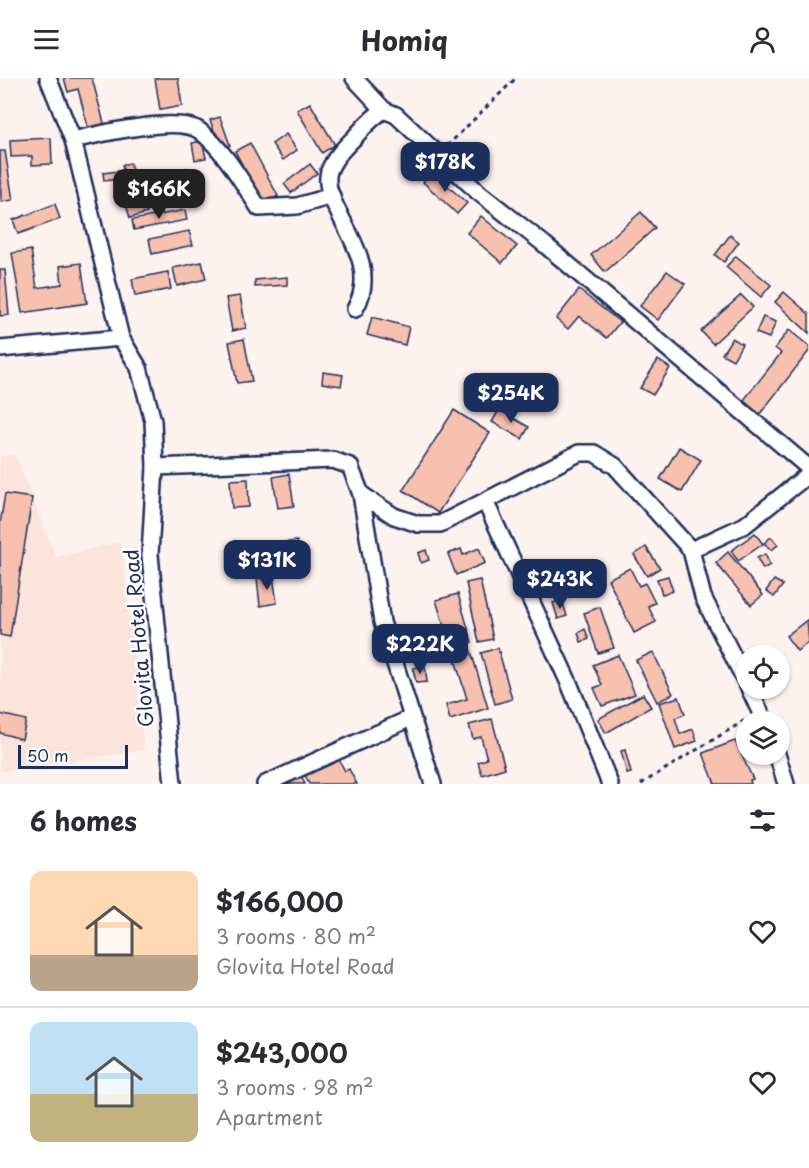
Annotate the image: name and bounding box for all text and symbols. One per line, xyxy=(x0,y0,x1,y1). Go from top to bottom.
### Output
text: Homiq xyxy=(361,19,448,60)
icon: menu xyxy=(30,23,63,56)
icon: person xyxy=(746,23,779,56)
pin: $178K xyxy=(403,142,487,193)
text: $178K xyxy=(415,146,475,176)
pin: $166K xyxy=(117,169,201,220)
text: $166K xyxy=(127,173,191,203)
pin: $254K xyxy=(469,373,553,424)
text: $254K xyxy=(478,377,544,407)
pin: $131K xyxy=(225,540,309,591)
text: $131K xyxy=(238,544,296,574)
street label: Glovita Hotel Road xyxy=(115,548,161,728)
pin: $243K xyxy=(518,559,602,610)
text: $243K xyxy=(527,563,593,593)
pin: $222K xyxy=(378,624,462,675)
text: $222K xyxy=(386,628,454,658)
map controls xyxy=(736,645,790,765)
button: locate xyxy=(736,645,790,699)
button: layers xyxy=(736,711,790,765)
scale bar xyxy=(18,742,128,770)
text: 50 m xyxy=(27,743,68,767)
text: 6 homes xyxy=(30,801,137,840)
icon: filters xyxy=(746,804,779,837)
text: $166,000 xyxy=(216,882,344,921)
icon: home xyxy=(78,895,150,967)
icon: heart xyxy=(746,915,779,948)
text: 3 rooms · 80 m² xyxy=(216,921,376,951)
text: Glovita Hotel Road xyxy=(216,951,395,981)
text: $243,000 xyxy=(216,1033,348,1072)
icon: home xyxy=(78,1046,150,1118)
icon: heart xyxy=(746,1066,779,1099)
text: 3 rooms · 98 m² xyxy=(216,1072,374,1102)
text: Apartment xyxy=(216,1102,323,1132)

